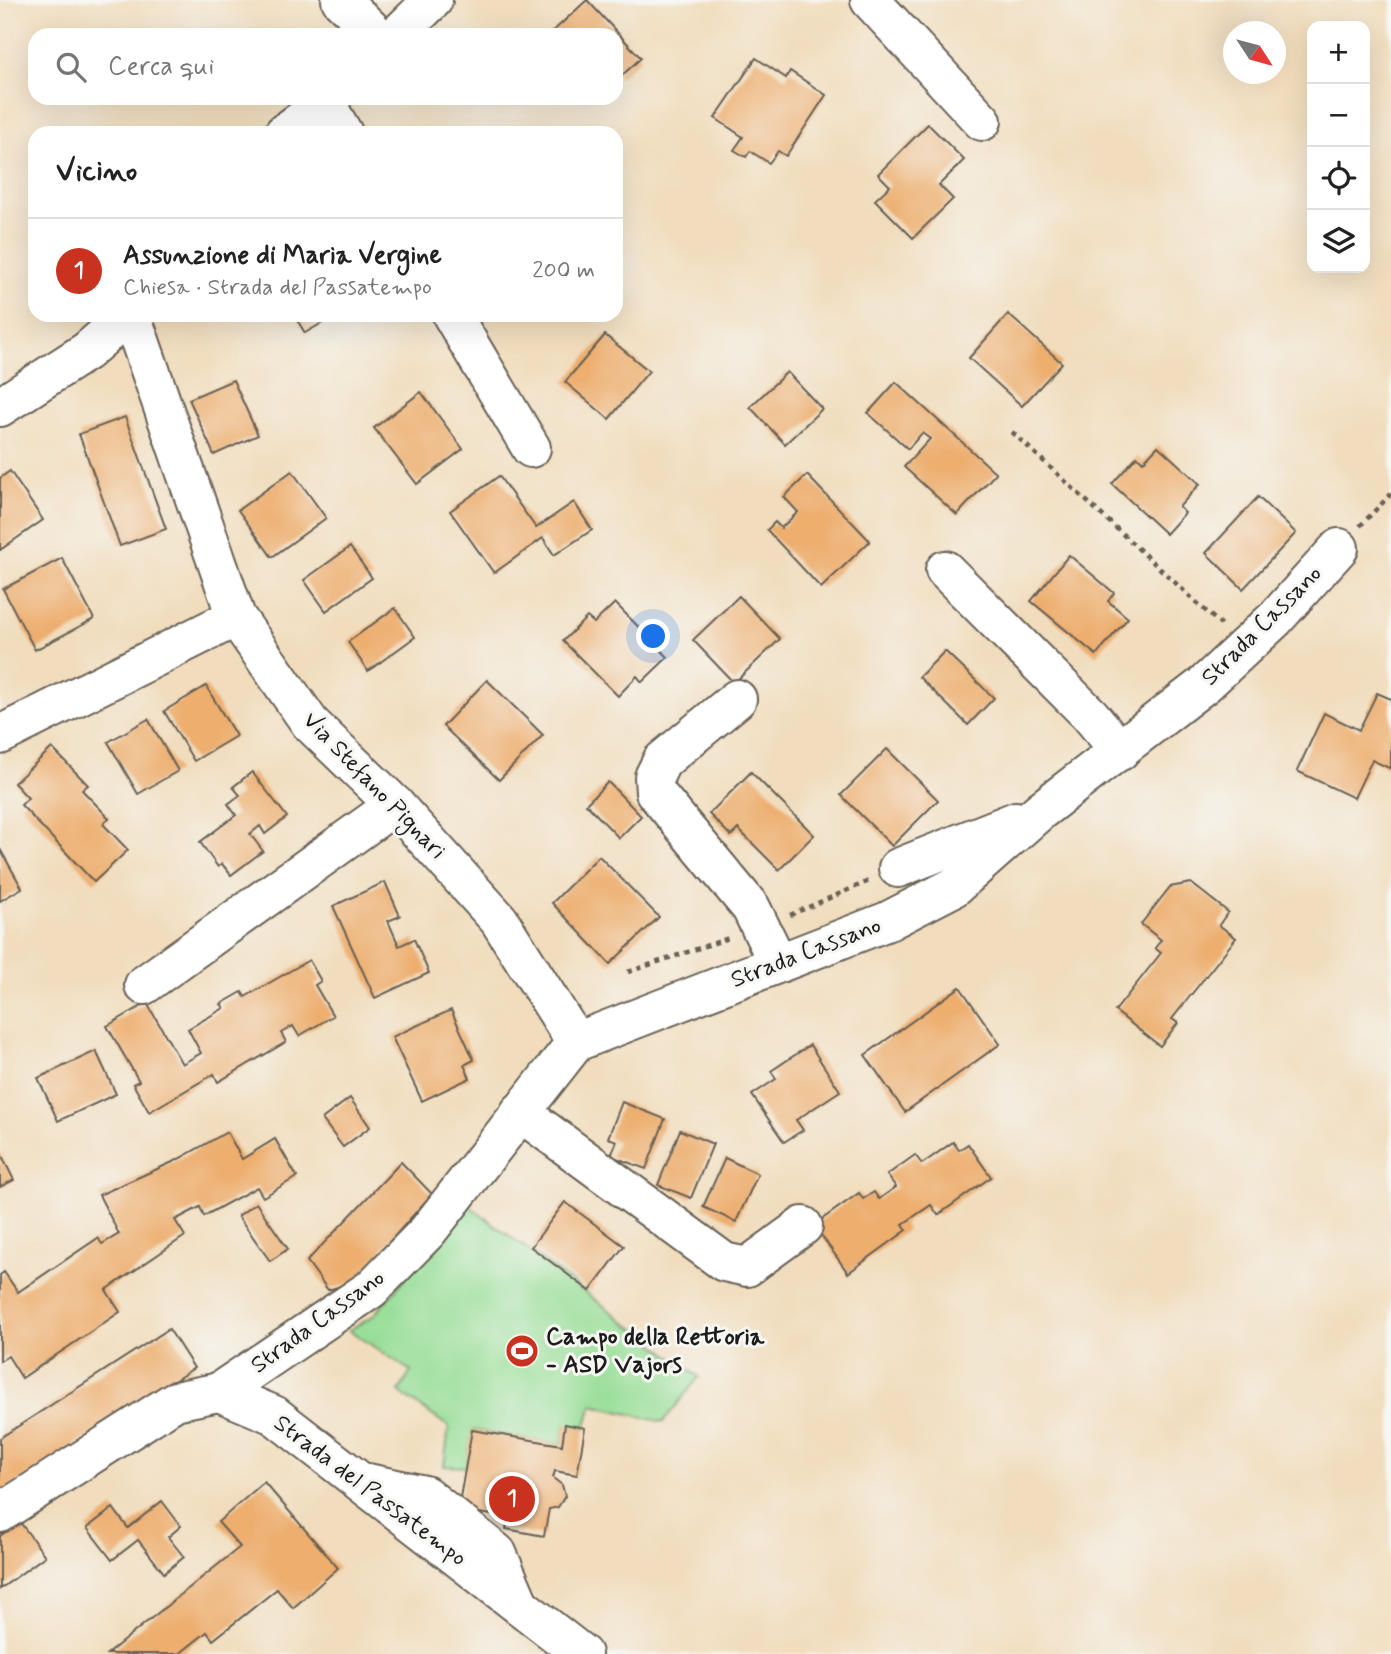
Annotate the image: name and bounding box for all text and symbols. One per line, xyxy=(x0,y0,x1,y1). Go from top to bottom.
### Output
north arrow xyxy=(1223,21,1286,84)
map controls xyxy=(1307,21,1370,273)
button: + xyxy=(1307,21,1370,84)
search box xyxy=(28,28,623,105)
icon: search xyxy=(52,48,90,86)
text: Cerca qui xyxy=(108,50,214,84)
button: − xyxy=(1307,84,1370,147)
button: locate xyxy=(1307,147,1370,210)
text: Vicino xyxy=(56,152,137,191)
button: layers xyxy=(1307,210,1370,273)
text: Assunzione di Maria Vergine xyxy=(123,239,442,273)
text: 1 xyxy=(74,256,84,286)
text: 200 m xyxy=(532,256,595,286)
text: Chiesa · Strada del Passatempo xyxy=(123,273,432,303)
street label: Strada Cassano xyxy=(1195,559,1329,693)
your location xyxy=(636,619,670,653)
street label: Via Stefano Pignari xyxy=(294,706,452,868)
street label: Strada Cassano xyxy=(727,910,885,996)
street label: Strada Cassano xyxy=(245,1263,391,1381)
place label: Campo della Rettoria - ASD Vajors xyxy=(546,1322,765,1381)
sports icon: Campo della Rettoria - ASD Vajors xyxy=(503,1332,541,1370)
street label: Strada del Passatempo xyxy=(267,1408,473,1574)
pin: 1 xyxy=(489,1473,535,1525)

